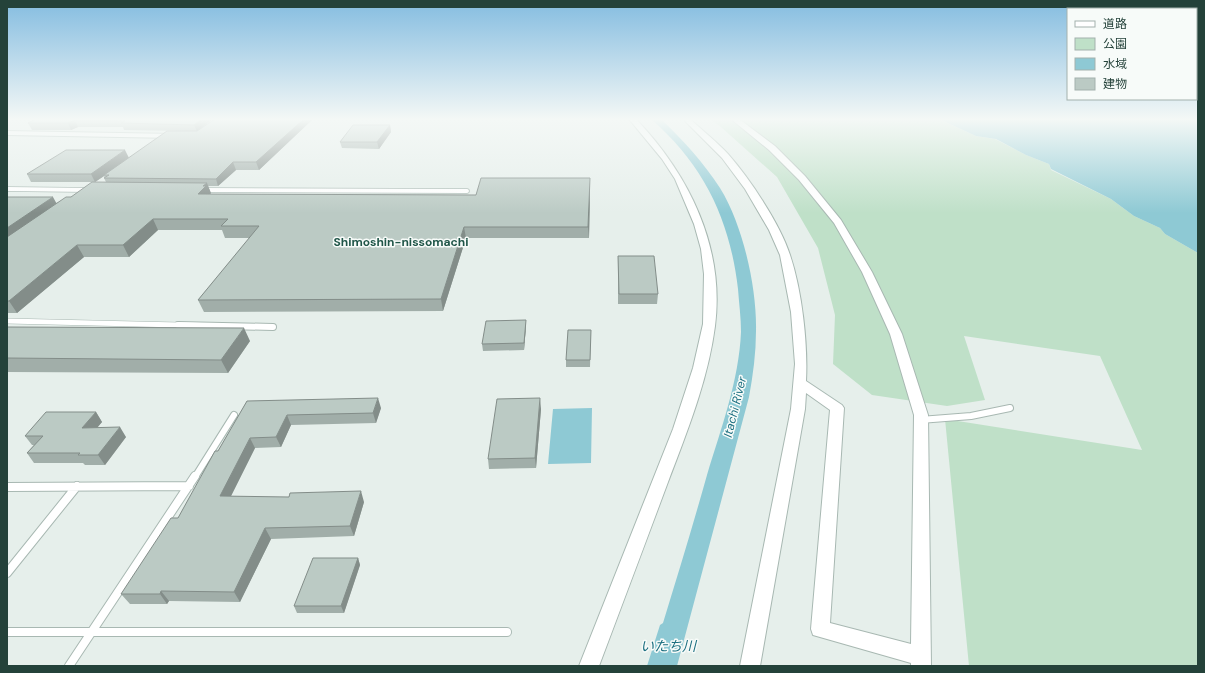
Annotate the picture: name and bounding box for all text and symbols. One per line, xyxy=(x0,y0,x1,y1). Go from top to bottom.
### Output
legend xyxy=(1067,8,1197,100)
text: 道路 xyxy=(1103,16,1127,32)
text: 公園 xyxy=(1103,36,1127,52)
text: 水域 xyxy=(1103,56,1127,72)
text: 建物 xyxy=(1103,76,1127,92)
district label: Shimoshin-nissomachi xyxy=(333,234,469,250)
water label: Itachi River xyxy=(720,375,750,439)
water label: いたち川 xyxy=(640,637,698,655)

